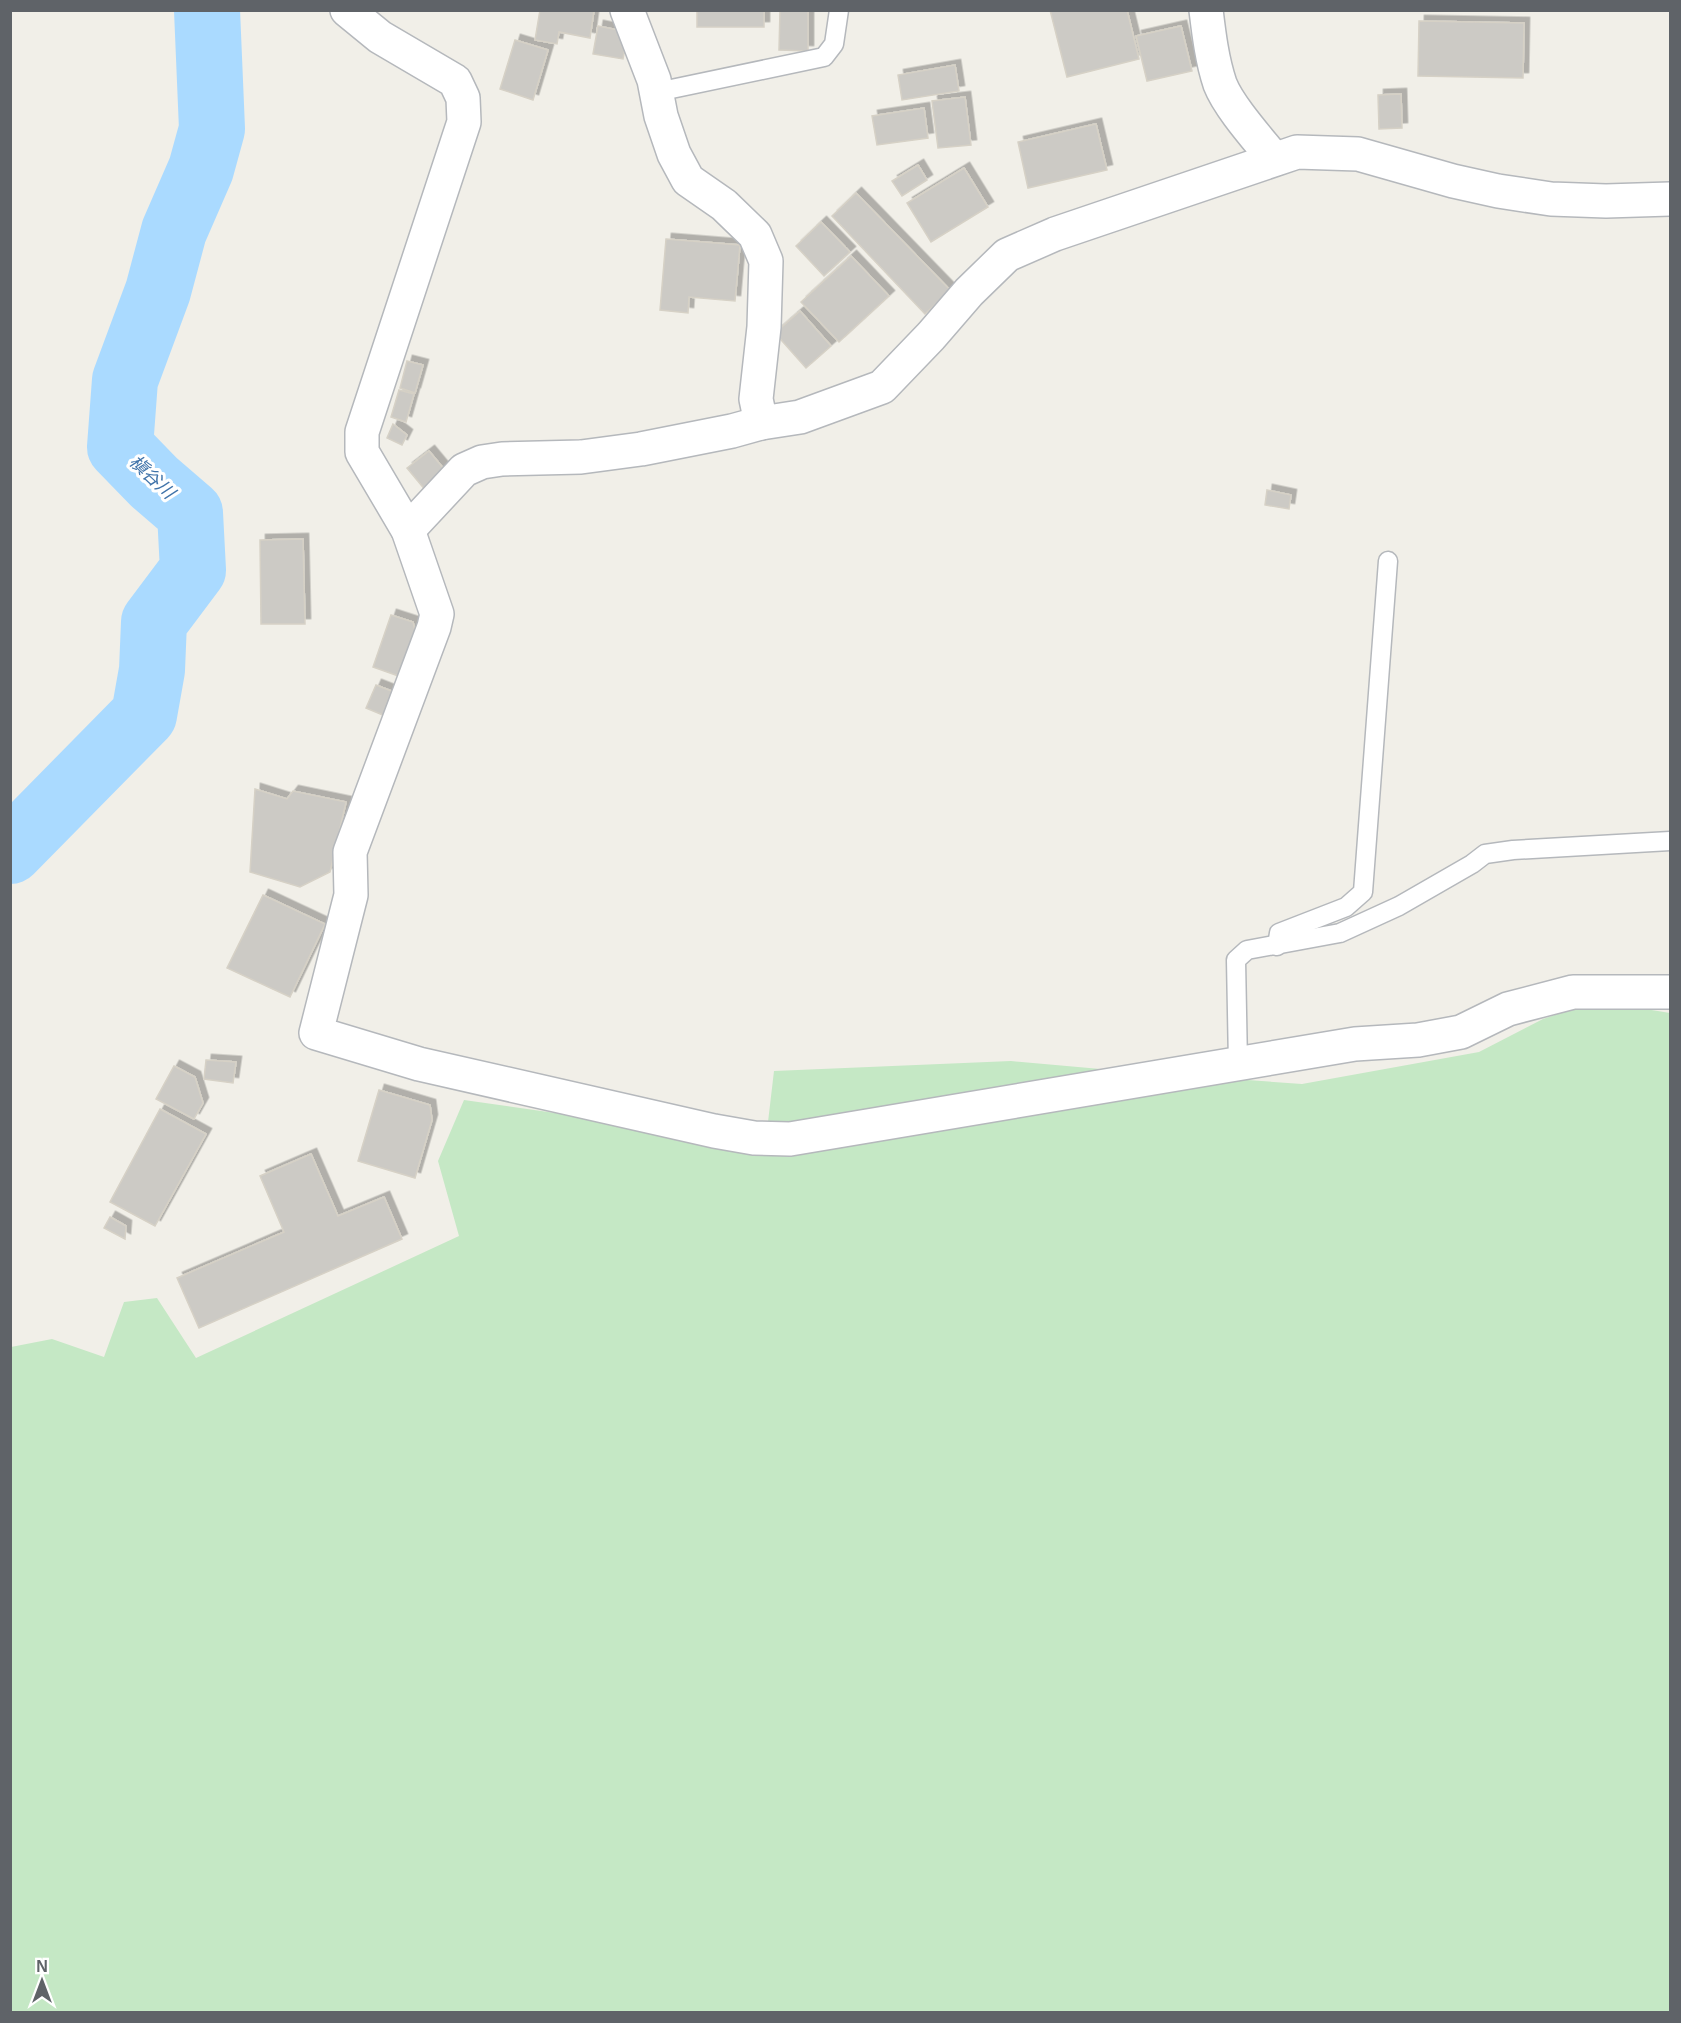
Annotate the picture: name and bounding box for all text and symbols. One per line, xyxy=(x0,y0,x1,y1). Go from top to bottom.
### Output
water label: 槇谷川 xyxy=(125,451,180,504)
north arrow xyxy=(12,1951,72,2011)
text: N xyxy=(36,1958,48,1975)

